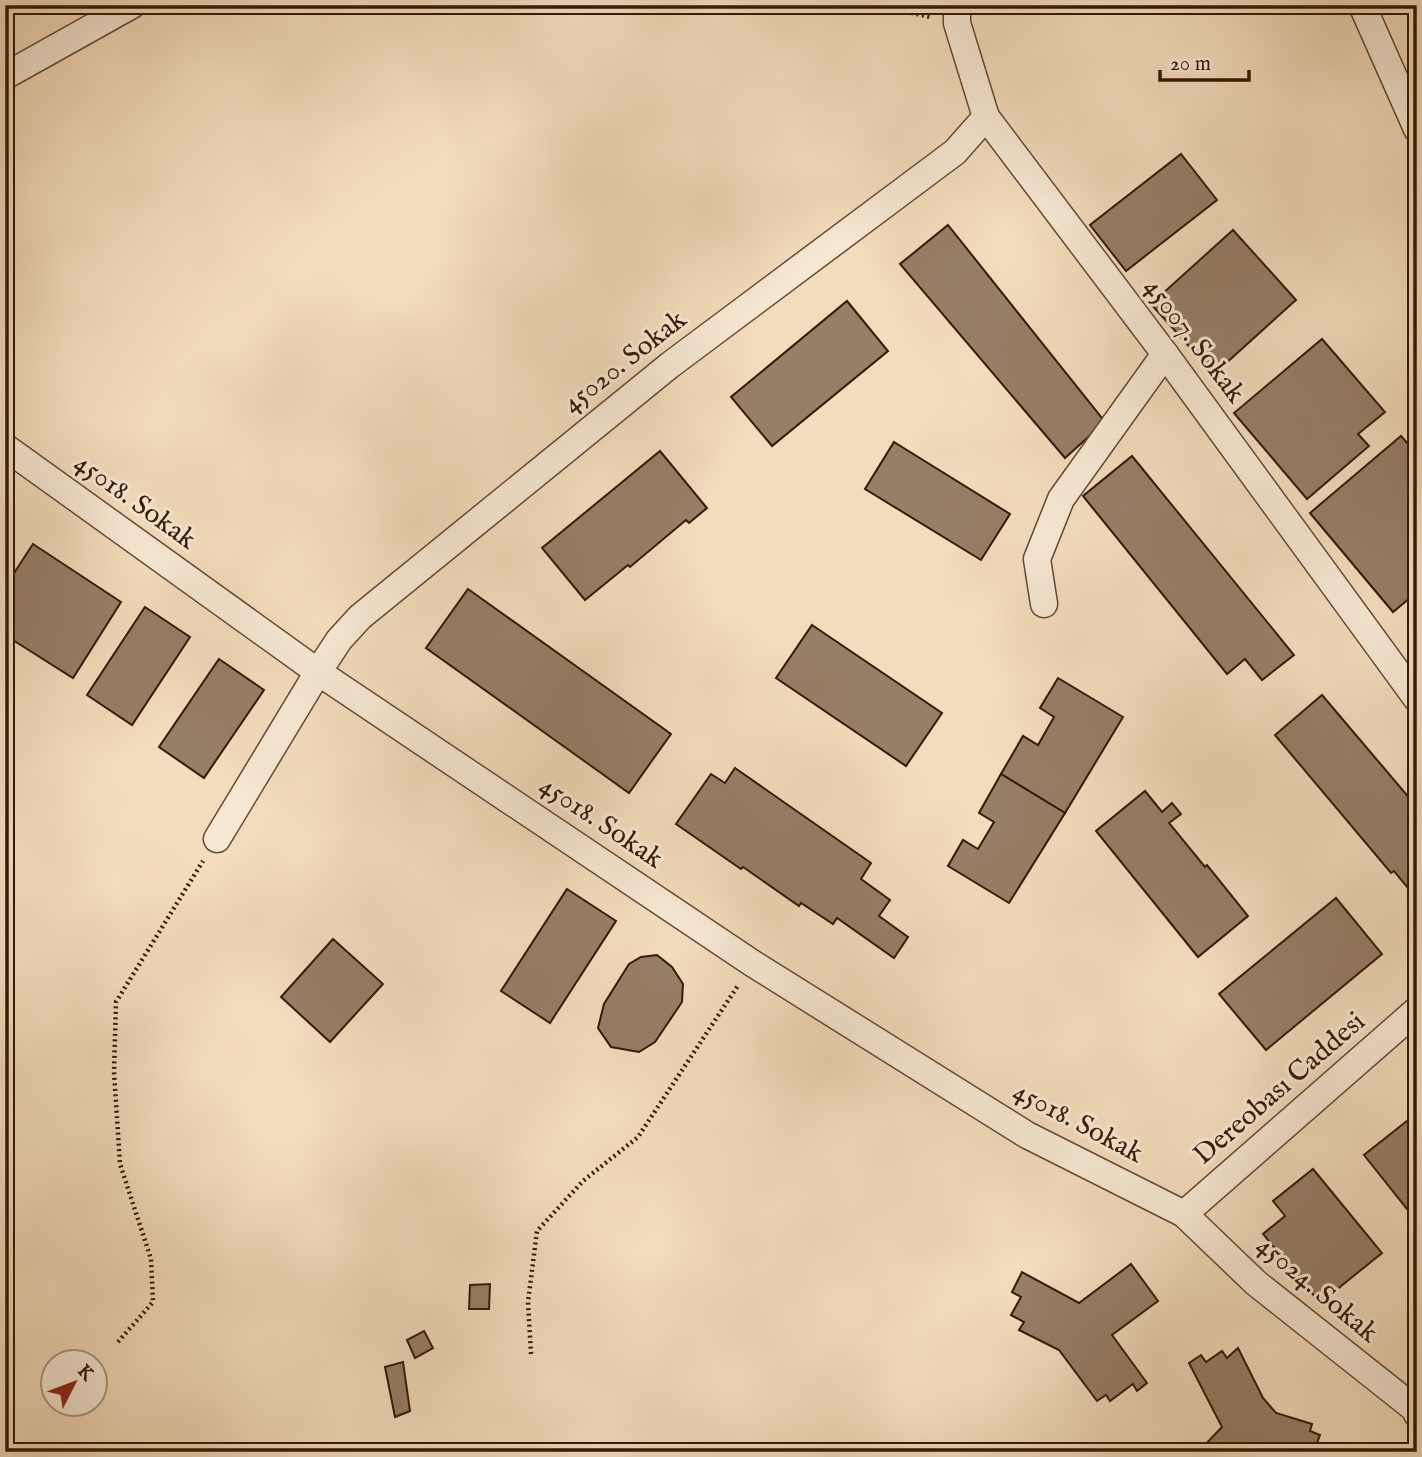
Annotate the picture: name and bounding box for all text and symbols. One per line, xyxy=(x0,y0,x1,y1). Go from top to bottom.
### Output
scale bar xyxy=(1160,38,1249,82)
text: 20 m xyxy=(1170,51,1211,78)
street label: 45007. Sokak xyxy=(1136,271,1253,411)
street label: 45020. Sokak xyxy=(556,302,695,421)
street label: 45018. Sokak xyxy=(67,446,204,559)
street label: 45018. Sokak xyxy=(532,769,671,878)
street label: Dereobası Caddesi xyxy=(1187,1005,1373,1173)
street label: 45018. Sokak xyxy=(1007,1074,1150,1172)
street label: 45024. Sokak xyxy=(1249,1229,1386,1352)
north arrow xyxy=(38,1348,108,1418)
text: K xyxy=(72,1360,100,1387)

